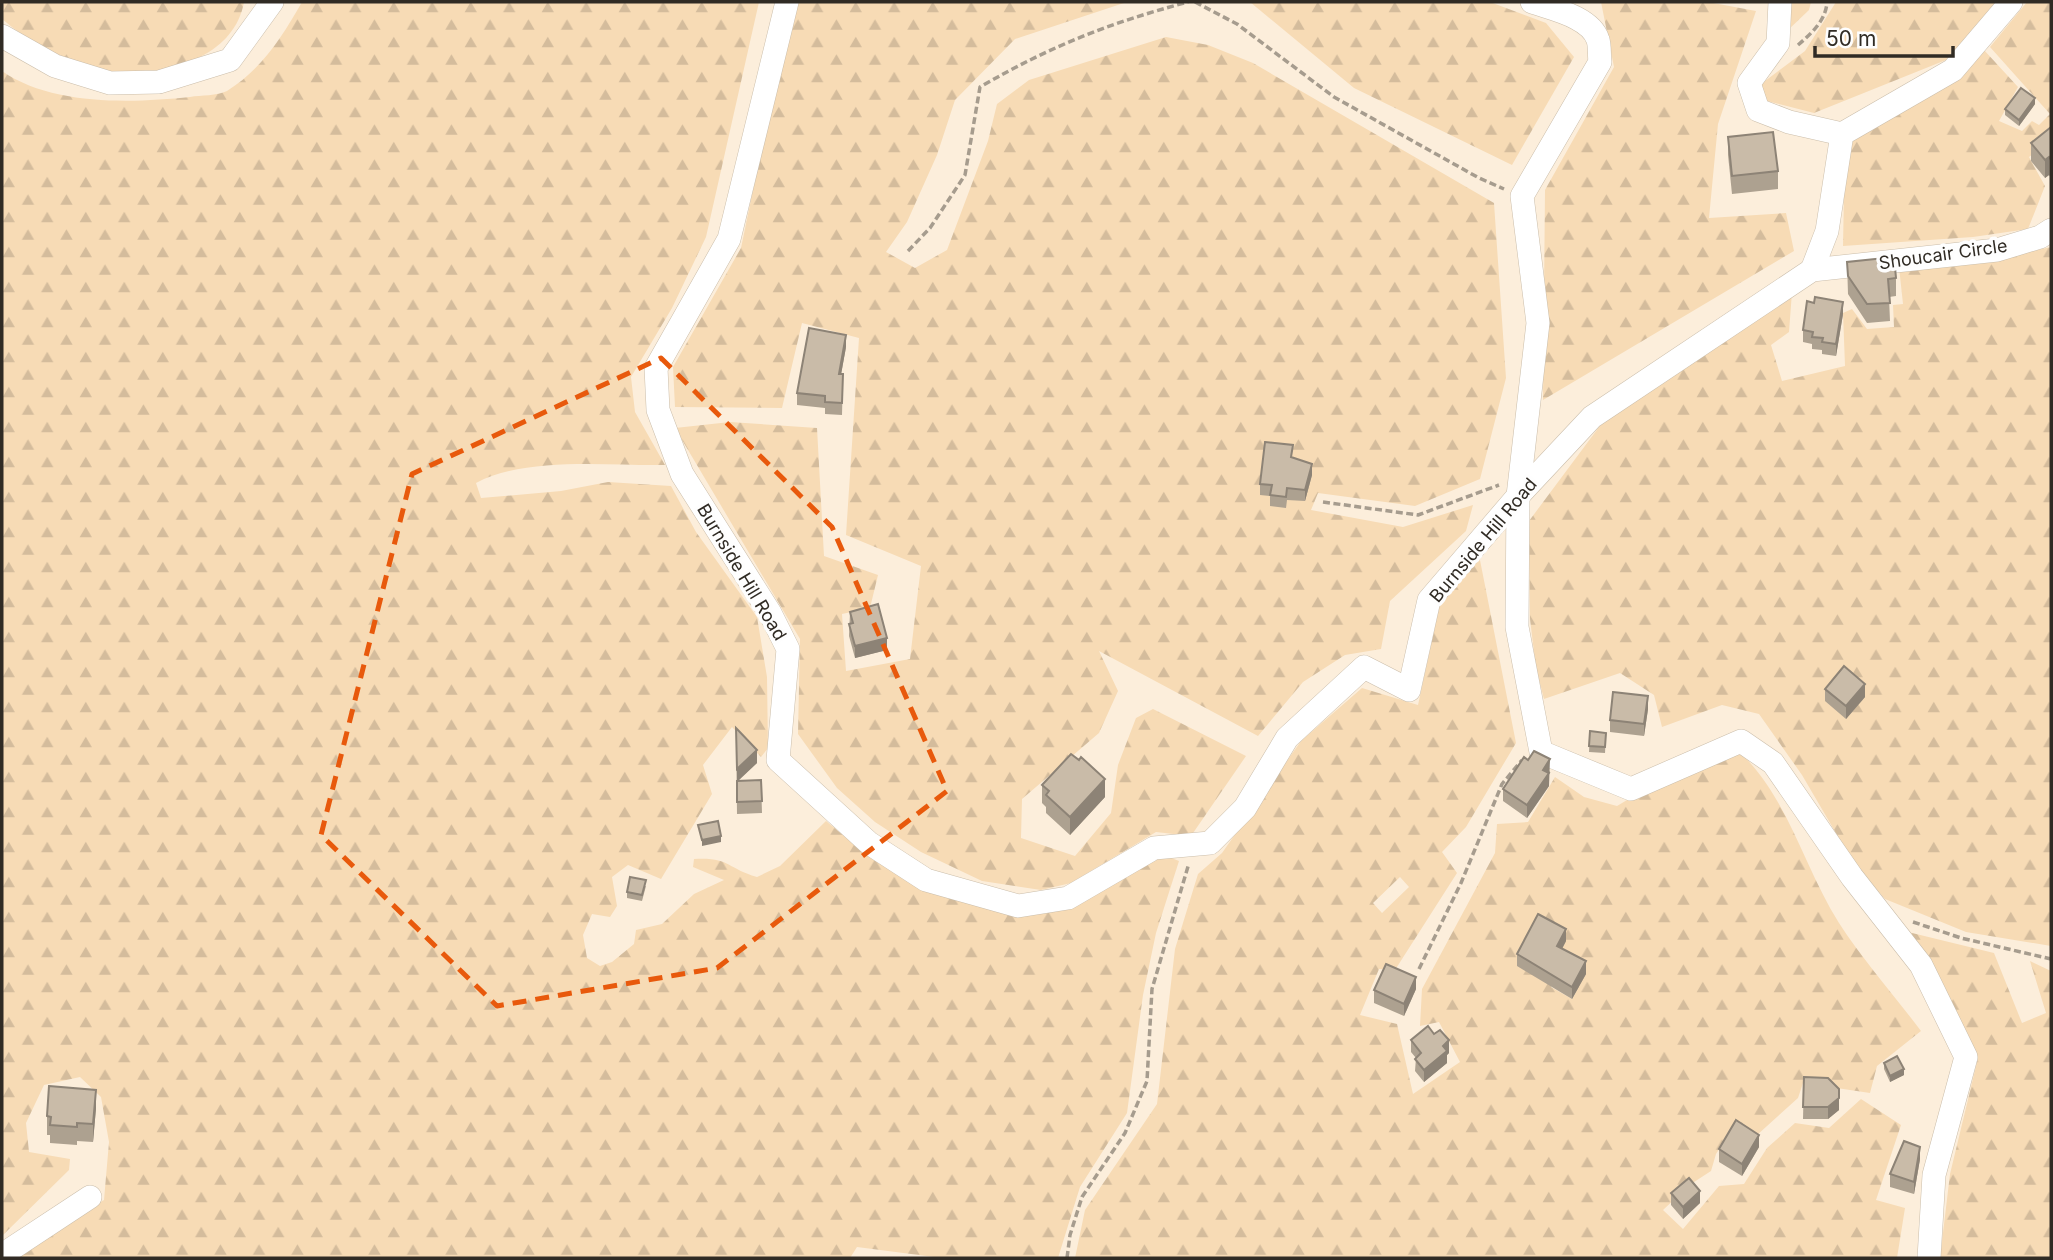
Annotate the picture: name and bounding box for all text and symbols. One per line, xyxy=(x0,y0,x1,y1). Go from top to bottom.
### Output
scale bar xyxy=(1815,14,1953,58)
text: 50 m xyxy=(1826,26,1876,51)
street label: Shoucair Circle xyxy=(1877,235,2009,273)
street label: Burnside Hill Road xyxy=(1425,474,1541,606)
street label: Burnside Hill Road xyxy=(693,500,791,644)

